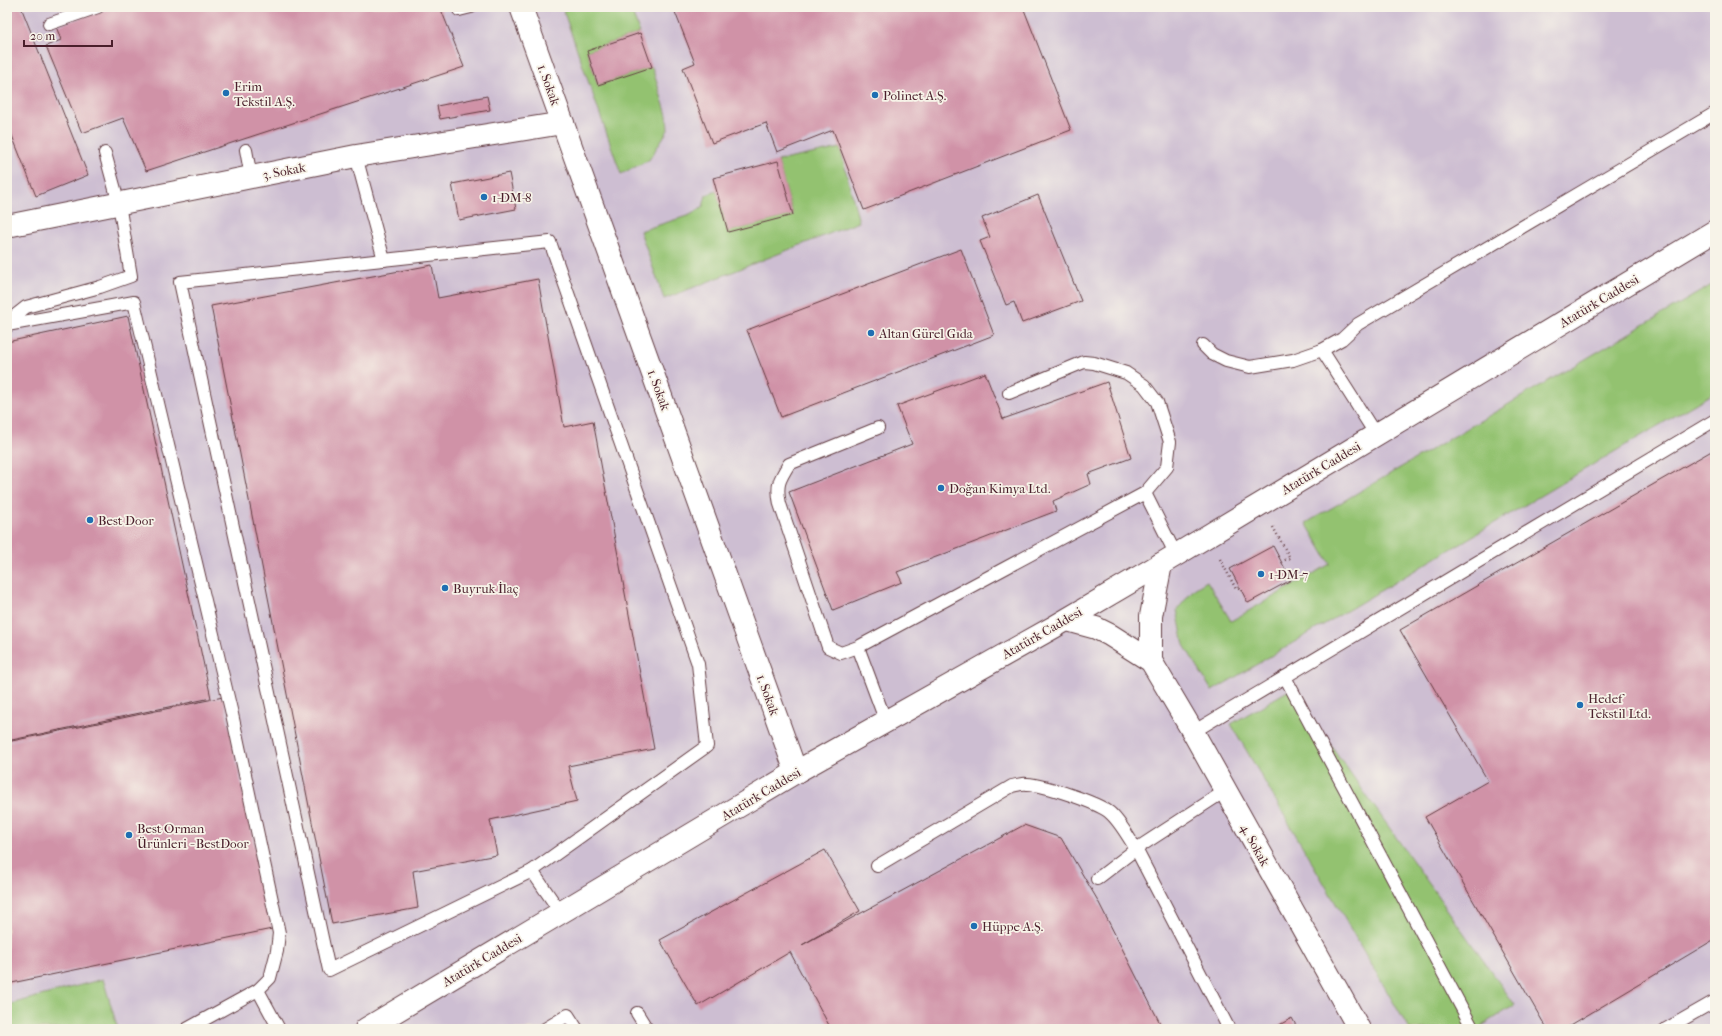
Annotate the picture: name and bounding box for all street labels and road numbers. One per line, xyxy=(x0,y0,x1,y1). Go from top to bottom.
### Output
street label: 1. Sokak xyxy=(535,62,563,108)
street label: 3. Sokak xyxy=(261,159,307,182)
street label: Atatürk Caddesi xyxy=(1556,271,1642,331)
street label: 1. Sokak xyxy=(645,367,673,413)
street label: Atatürk Caddesi xyxy=(1278,438,1364,498)
street label: Atatürk Caddesi xyxy=(998,604,1085,662)
street label: 1. Sokak xyxy=(754,672,782,718)
street label: Atatürk Caddesi xyxy=(718,764,804,824)
street label: 4. Sokak xyxy=(1237,821,1273,869)
street label: Atatürk Caddesi xyxy=(439,930,525,990)

